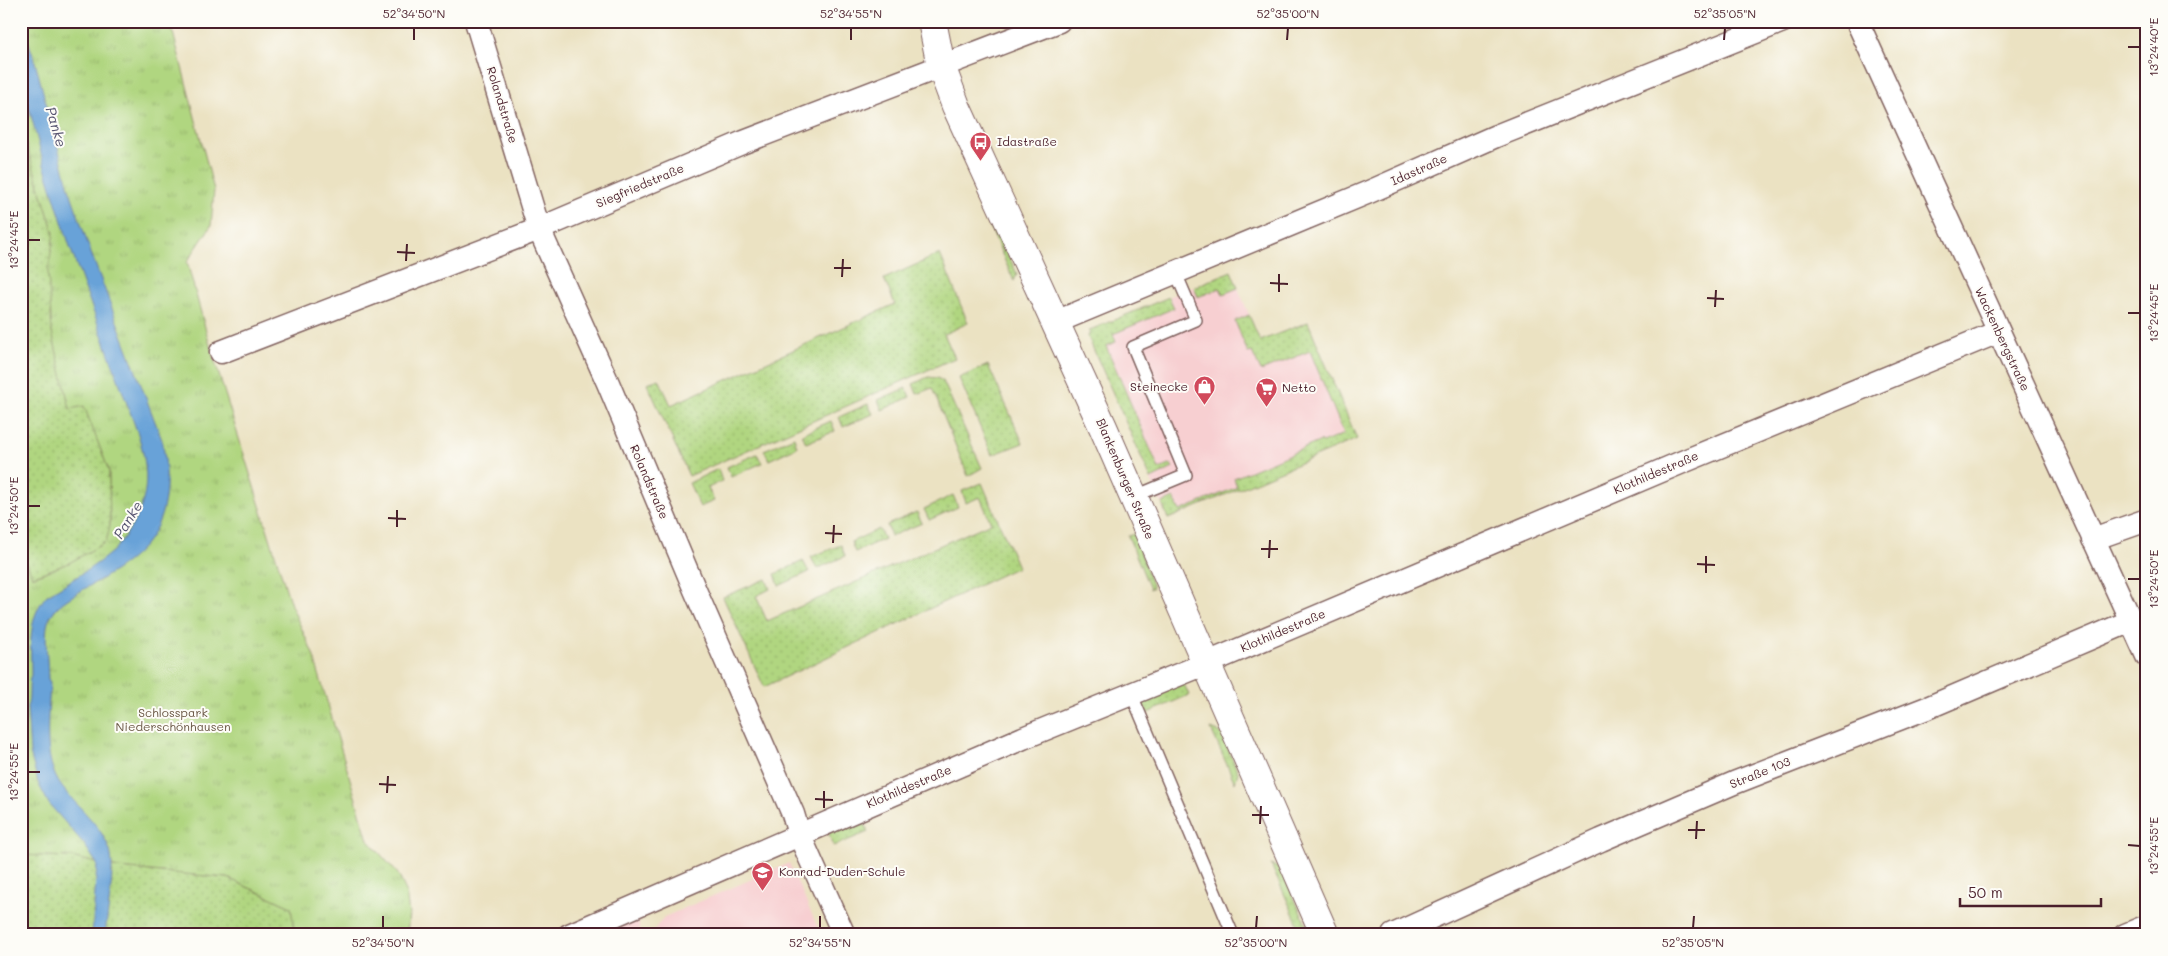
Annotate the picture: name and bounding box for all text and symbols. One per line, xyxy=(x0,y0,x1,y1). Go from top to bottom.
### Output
text: 52°34'50"N xyxy=(383,5,445,21)
text: 52°34'55"N xyxy=(820,5,882,21)
text: 52°35'00"N xyxy=(1257,5,1319,21)
text: 52°35'05"N xyxy=(1694,5,1756,21)
text: 13°24'40"E xyxy=(2145,17,2161,76)
street label: Rolandstraße xyxy=(484,64,522,145)
water label: Panke xyxy=(42,104,71,149)
bus stop icon: Idastraße xyxy=(969,130,993,161)
place label: Idastraße xyxy=(997,133,1057,149)
street label: Idastraße xyxy=(1388,150,1449,189)
street label: Siegfriedstraße xyxy=(593,159,686,211)
text: 13°24'45"E xyxy=(5,211,21,269)
street label: Wackenbergstraße xyxy=(1972,284,2034,393)
text: 13°24'45"E xyxy=(2145,284,2161,342)
shop icon: Steinecke xyxy=(1192,375,1216,406)
supermarket icon: Netto xyxy=(1254,376,1278,407)
place label: Steinecke xyxy=(1130,378,1188,394)
place label: Netto xyxy=(1282,379,1316,395)
street label: Blankenburger Straße xyxy=(1093,416,1159,542)
street label: Rolandstraße xyxy=(627,442,673,521)
street label: Klothildestraße xyxy=(1611,447,1701,497)
text: 13°24'50"E xyxy=(5,476,21,535)
water label: Panke xyxy=(109,497,147,542)
text: 13°24'50"E xyxy=(2145,549,2161,608)
street label: Klothildestraße xyxy=(1238,605,1328,655)
park label: Schlosspark Niederschönhausen xyxy=(115,704,231,734)
text: 13°24'55"E xyxy=(5,743,21,801)
street label: Straße 103 xyxy=(1727,753,1792,792)
street label: Klothildestraße xyxy=(864,761,954,811)
text: 13°24'55"E xyxy=(2145,817,2161,875)
school or university icon: Konrad-Duden-Schule xyxy=(751,860,775,891)
place label: Konrad-Duden-Schule xyxy=(779,863,905,879)
scale bar xyxy=(1960,876,2102,908)
text: 50 m xyxy=(1968,882,2003,902)
text: 52°34'50"N xyxy=(352,934,414,950)
text: 52°34'55"N xyxy=(789,934,851,950)
text: 52°35'00"N xyxy=(1225,934,1287,950)
text: 52°35'05"N xyxy=(1662,934,1724,950)

